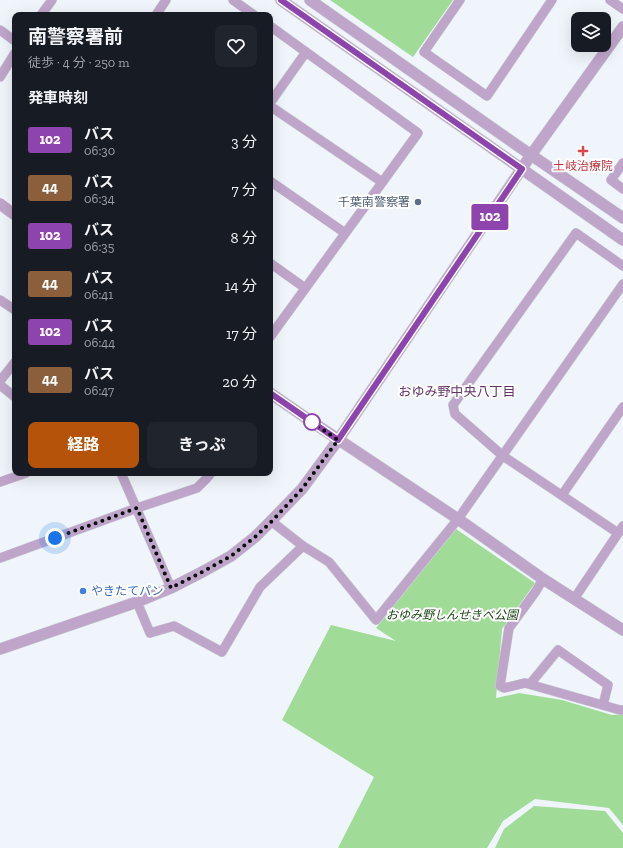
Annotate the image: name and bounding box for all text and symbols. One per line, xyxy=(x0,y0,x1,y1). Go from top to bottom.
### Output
map controls xyxy=(571,12,611,52)
button: layers xyxy=(571,12,611,52)
text: 南警察署前 xyxy=(28,25,123,48)
button: heart xyxy=(215,25,257,67)
text: 徒歩 · 4 分 · 250 m xyxy=(28,55,129,70)
text: 発車時刻 xyxy=(28,89,88,107)
text: バス xyxy=(84,125,114,143)
text: 102 xyxy=(39,131,61,148)
text: 3 分 xyxy=(231,133,257,151)
text: 06:30 xyxy=(84,143,115,158)
marker: 土岐治療院 xyxy=(577,145,589,157)
place label: 土岐治療院 xyxy=(553,159,613,173)
text: バス xyxy=(84,173,114,191)
text: 44 xyxy=(42,179,58,196)
text: 7 分 xyxy=(232,181,257,199)
text: 06:34 xyxy=(84,191,115,206)
place label: 千葉南警察署 xyxy=(338,195,410,209)
marker: 千葉南警察署 xyxy=(413,197,423,207)
line badge: 102 xyxy=(467,204,513,230)
text: 102 xyxy=(479,208,501,225)
text: バス xyxy=(84,221,114,239)
text: 102 xyxy=(39,227,61,244)
text: 8 分 xyxy=(231,229,257,247)
text: 06:35 xyxy=(84,239,114,254)
text: バス xyxy=(84,269,114,287)
text: 44 xyxy=(42,275,58,292)
text: 14 分 xyxy=(225,277,257,295)
text: 06:41 xyxy=(84,287,113,302)
text: バス xyxy=(84,317,114,335)
text: 102 xyxy=(39,323,61,340)
text: 17 分 xyxy=(226,325,257,343)
text: 06:44 xyxy=(84,335,115,350)
text: バス xyxy=(84,365,114,383)
text: 44 xyxy=(42,371,58,388)
text: 20 分 xyxy=(222,373,257,391)
text: 06:47 xyxy=(84,383,114,398)
district label: おゆみ野中央八丁目 xyxy=(398,384,516,399)
unlabelled marker xyxy=(303,413,321,431)
button: 経路 xyxy=(28,422,139,468)
button: きっぷ xyxy=(147,422,257,468)
your location xyxy=(45,528,65,548)
place label: やきたてパン xyxy=(91,584,164,598)
marker: やきたてパン xyxy=(78,586,88,596)
park label: おゆみ野しんせきべ公園 xyxy=(386,608,520,622)

